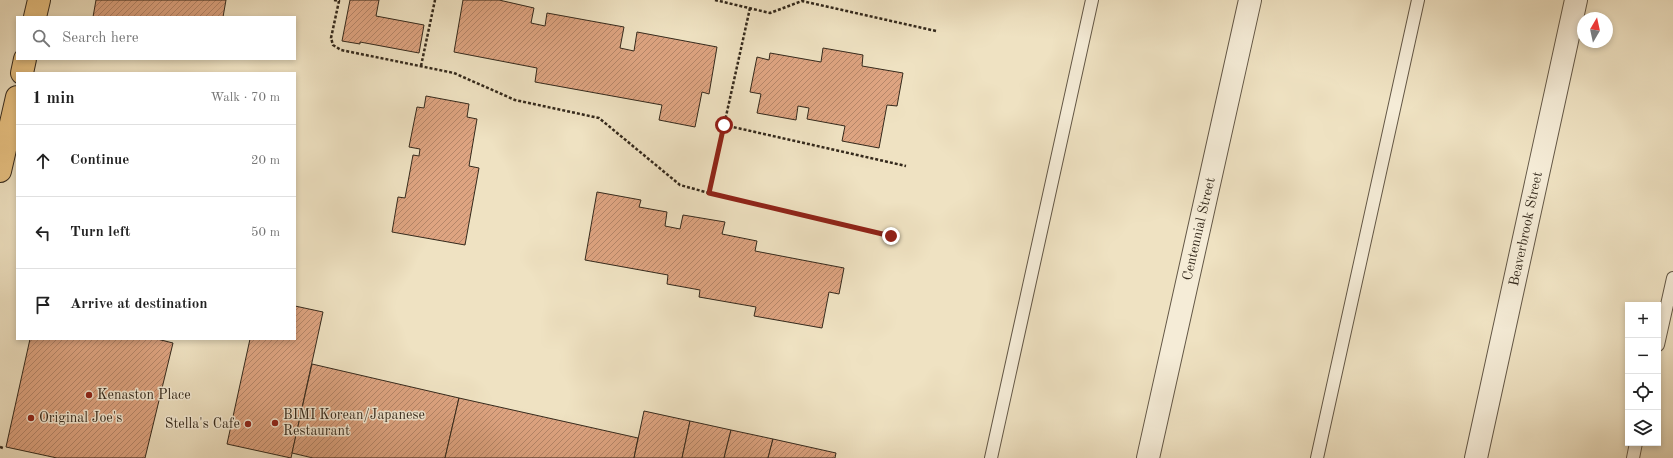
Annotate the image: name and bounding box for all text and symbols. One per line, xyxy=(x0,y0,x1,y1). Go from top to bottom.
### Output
north arrow xyxy=(1577,12,1613,48)
search box xyxy=(16,16,296,60)
icon: search xyxy=(30,27,52,49)
text: Search here xyxy=(62,31,139,46)
text: 1 min xyxy=(32,90,75,107)
text: Walk · 70 m xyxy=(211,91,280,104)
route start xyxy=(715,116,733,134)
icon: ahead xyxy=(32,150,54,172)
text: Continue xyxy=(70,153,129,168)
text: 20 m xyxy=(251,154,280,167)
street label: Beaverbrook Street xyxy=(1507,170,1545,287)
street label: Centennial Street xyxy=(1180,176,1218,282)
icon: left xyxy=(32,222,54,244)
text: Turn left xyxy=(70,225,130,240)
text: 50 m xyxy=(251,226,280,239)
route end xyxy=(882,227,900,245)
icon: arrive xyxy=(32,294,54,316)
text: Arrive at destination xyxy=(70,297,208,312)
map controls xyxy=(1625,302,1661,446)
button: + xyxy=(1625,302,1661,338)
button: − xyxy=(1625,338,1661,374)
button: locate xyxy=(1625,374,1661,410)
place label: Kenaston Place xyxy=(97,388,191,402)
marker: Kenaston Place xyxy=(84,390,94,400)
place label: BIMI Korean/Japanese Restaurant xyxy=(283,408,425,438)
button: layers xyxy=(1625,410,1661,446)
place label: Original Joe's xyxy=(39,411,122,425)
marker: Original Joe's xyxy=(26,413,36,423)
place label: Stella's Cafe xyxy=(165,417,240,431)
marker: BIMI Korean/Japanese Restaurant xyxy=(270,418,280,428)
marker: Stella's Cafe xyxy=(243,419,253,429)

